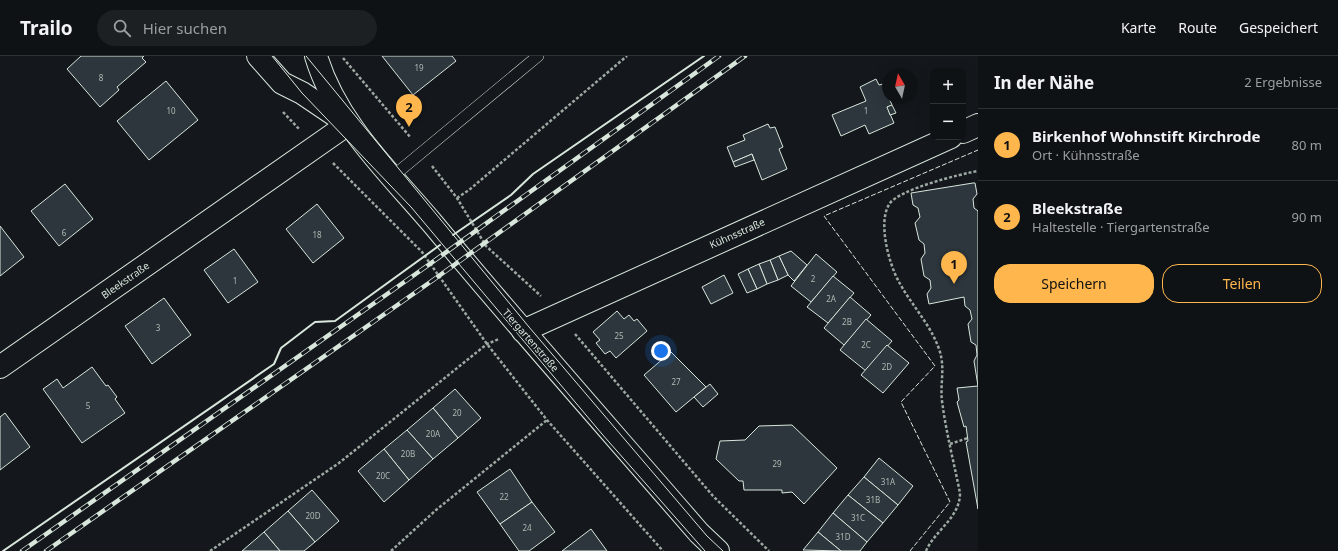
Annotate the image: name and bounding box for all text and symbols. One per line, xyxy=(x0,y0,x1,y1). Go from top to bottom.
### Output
search box xyxy=(97,10,377,46)
text: Trailo xyxy=(20,15,73,41)
icon: search xyxy=(111,17,133,39)
text: Hier suchen xyxy=(143,18,227,38)
text: Karte xyxy=(1121,18,1156,37)
text: Route xyxy=(1178,18,1217,37)
text: Gespeichert xyxy=(1239,18,1318,37)
house number: 19 xyxy=(414,62,424,73)
north arrow xyxy=(882,68,918,104)
map controls xyxy=(930,68,966,140)
button: + xyxy=(930,68,966,104)
text: In der Nähe xyxy=(994,71,1094,94)
house number: 8 xyxy=(99,72,104,83)
text: 2 Ergebnisse xyxy=(1244,73,1322,91)
pin: 2 xyxy=(396,94,422,127)
button: − xyxy=(930,104,966,140)
house number: 10 xyxy=(166,105,176,116)
house number: 1 xyxy=(864,105,868,116)
text: Birkenhof Wohnstift Kirchrode xyxy=(1032,126,1260,146)
text: 1 xyxy=(1003,136,1011,154)
text: 80 m xyxy=(1292,136,1322,154)
text: Ort · Kühnsstraße xyxy=(1032,146,1140,164)
text: Bleekstraße xyxy=(1032,198,1123,218)
text: 2 xyxy=(1003,208,1011,226)
text: 90 m xyxy=(1292,208,1322,226)
street label: Kühnsstraße xyxy=(707,214,767,251)
text: Haltestelle · Tiergartenstraße xyxy=(1032,218,1210,236)
house number: 6 xyxy=(62,227,67,238)
house number: 18 xyxy=(312,229,322,240)
pin: 1 xyxy=(941,251,967,284)
street label: Bleekstraße xyxy=(98,258,152,302)
button: Speichern xyxy=(994,264,1154,303)
button: Teilen xyxy=(1162,264,1322,303)
house number: 2 xyxy=(811,273,816,284)
house number: 1 xyxy=(233,275,237,286)
house number: 2A xyxy=(826,293,837,304)
street label: Tiergartenstraße xyxy=(500,306,562,375)
house number: 2B xyxy=(842,316,852,327)
house number: 3 xyxy=(156,322,161,333)
house number: 25 xyxy=(614,330,624,341)
house number: 2C xyxy=(861,339,871,350)
your location xyxy=(651,341,671,361)
house number: 2D xyxy=(882,361,892,372)
house number: 27 xyxy=(671,376,681,387)
house number: 5 xyxy=(86,400,91,411)
house number: 20 xyxy=(452,407,462,418)
house number: 20A xyxy=(426,428,441,439)
house number: 20B xyxy=(401,448,415,459)
house number: 29 xyxy=(772,458,782,469)
house number: 20C xyxy=(376,470,390,481)
house number: 31A xyxy=(881,476,896,487)
house number: 22 xyxy=(499,491,509,502)
house number: 31B xyxy=(866,494,880,505)
house number: 20D xyxy=(306,510,321,521)
house number: 31C xyxy=(851,512,865,523)
house number: 24 xyxy=(522,522,532,533)
house number: 31D xyxy=(836,531,851,542)

